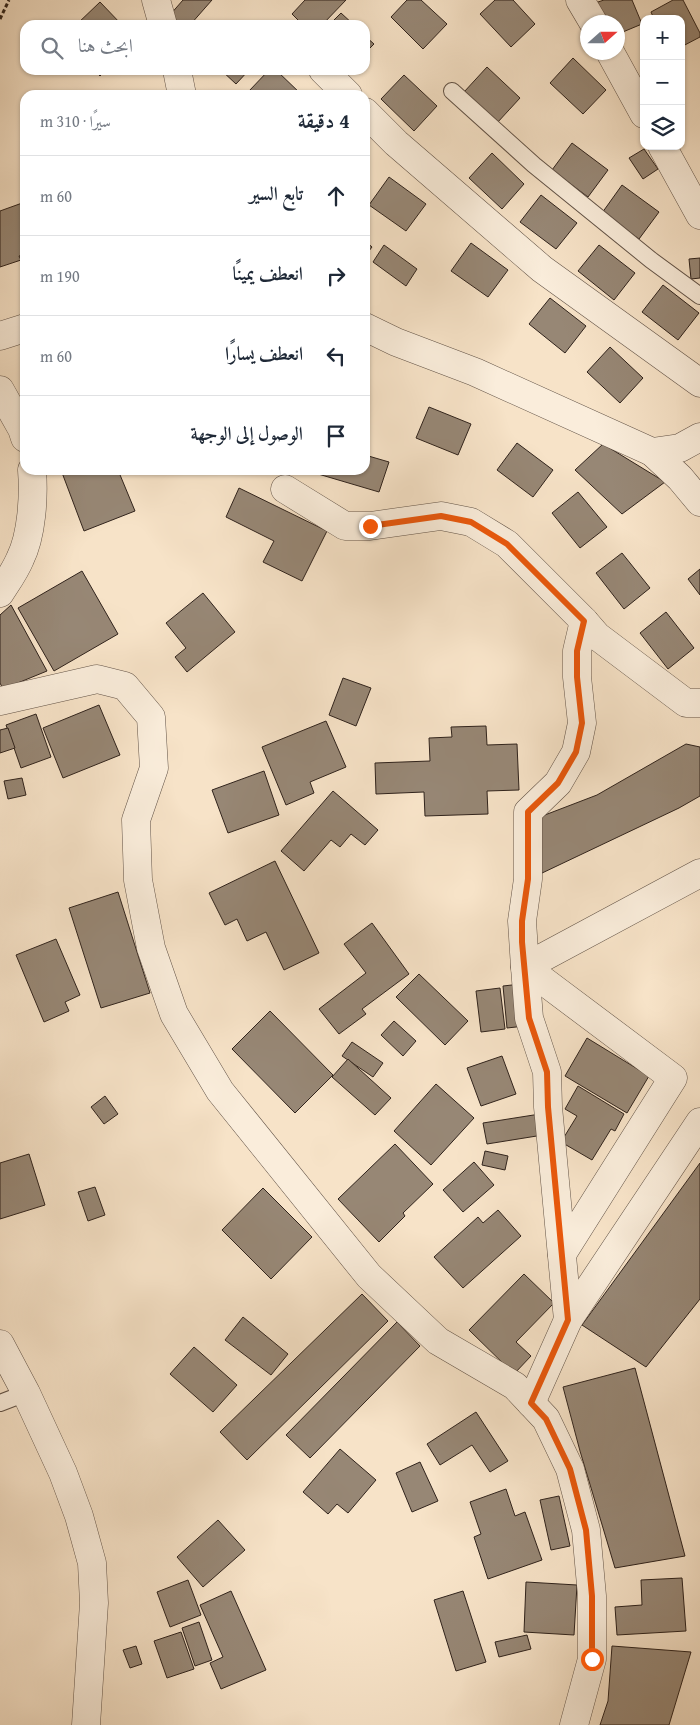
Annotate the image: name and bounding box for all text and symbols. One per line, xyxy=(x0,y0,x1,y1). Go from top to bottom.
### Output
north arrow xyxy=(580,15,625,60)
map controls xyxy=(640,15,685,150)
button: + xyxy=(640,15,685,60)
search box xyxy=(20,20,370,75)
text: ابحث هنا xyxy=(78,31,133,59)
icon: search xyxy=(38,34,66,62)
button: − xyxy=(640,60,685,105)
text: 4 دقيقة xyxy=(298,105,350,136)
button: layers xyxy=(640,105,685,150)
text: سيرًا · 310 m xyxy=(40,109,111,133)
text: تابع السير xyxy=(249,179,303,207)
icon: ahead xyxy=(322,182,350,210)
text: 60 m xyxy=(40,184,72,208)
text: انعطف يمينًا xyxy=(233,259,303,287)
icon: right xyxy=(322,262,350,290)
text: 190 m xyxy=(40,264,80,288)
text: انعطف يسارًا xyxy=(225,339,303,367)
icon: left xyxy=(322,342,350,370)
text: 60 m xyxy=(40,344,72,368)
text: الوصول إلى الوجهة xyxy=(191,419,303,447)
icon: arrive xyxy=(322,422,350,450)
route end xyxy=(359,515,382,538)
route start xyxy=(581,1648,604,1671)

